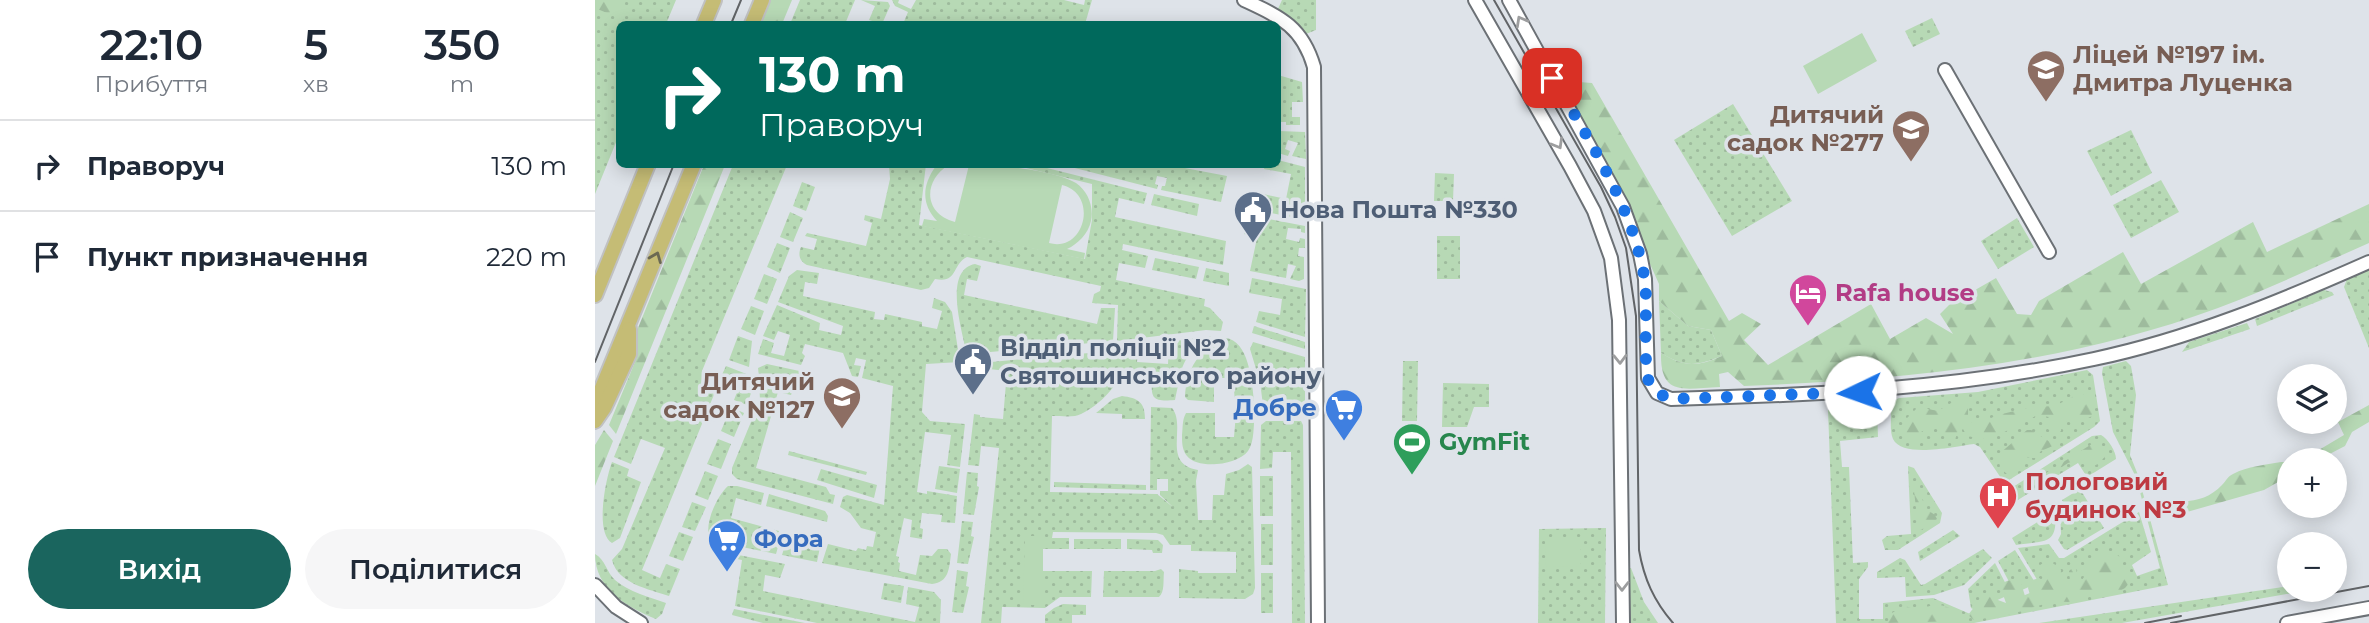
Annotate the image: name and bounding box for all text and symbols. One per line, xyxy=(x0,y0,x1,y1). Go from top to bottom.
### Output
one-way arrow xyxy=(1516,16,1529,28)
text: 22:10 xyxy=(100,19,203,71)
text: 5 xyxy=(304,19,328,71)
text: 350 xyxy=(424,19,500,71)
place label: Ліцей №197 ім. Дмитра Луценка xyxy=(2073,40,2293,97)
text: 130 m xyxy=(759,45,906,104)
pin xyxy=(1522,48,1582,108)
school or university icon: Ліцей №197 ім. Дмитра Луценка xyxy=(2025,48,2067,103)
icon: right xyxy=(644,49,735,140)
icon: arrive xyxy=(1533,59,1571,97)
text: Прибуття xyxy=(95,70,208,98)
text: хв xyxy=(303,70,329,98)
text: m xyxy=(450,70,474,98)
place label: Дитячий садок №277 xyxy=(1727,100,1884,157)
text: Праворуч xyxy=(759,105,924,144)
school or university icon: Дитячий садок №277 xyxy=(1890,108,1932,163)
one-way arrow xyxy=(1550,137,1563,149)
icon: right xyxy=(28,147,66,185)
text: Праворуч xyxy=(87,150,225,182)
text: 130 m xyxy=(491,150,567,182)
public building icon: Нова Пошта №330 xyxy=(1232,189,1274,244)
place label: Нова Пошта №330 xyxy=(1280,195,1518,224)
icon: arrive xyxy=(28,238,66,276)
text: Пункт призначення xyxy=(87,241,368,273)
text: 220 m xyxy=(486,241,567,273)
one-way arrow xyxy=(648,252,662,264)
hotel icon: Rafa house xyxy=(1787,272,1829,327)
place label: Rafa house xyxy=(1835,278,1975,307)
place label: Відділ поліції №2 Святошинського району xyxy=(1000,333,1322,390)
public building icon: Відділ поліції №2 Святошинського району xyxy=(952,341,994,396)
one-way arrow xyxy=(1612,354,1628,364)
position arrow xyxy=(1823,355,1897,429)
map controls xyxy=(2277,364,2347,602)
button: layers xyxy=(2277,364,2347,434)
place label: Дитячий садок №127 xyxy=(663,367,815,424)
school or university icon: Дитячий садок №127 xyxy=(821,375,863,430)
supermarket icon: Добре xyxy=(1323,387,1365,442)
place label: Добре xyxy=(1233,393,1317,422)
sports icon: GymFit xyxy=(1391,421,1433,476)
place label: GymFit xyxy=(1439,427,1531,456)
button: + xyxy=(2277,448,2347,518)
place label: Пологовий будинок №3 xyxy=(2025,467,2186,524)
hospital icon: Пологовий будинок №3 xyxy=(1977,475,2019,530)
supermarket icon: Фора xyxy=(706,518,748,573)
place label: Фора xyxy=(754,524,823,553)
button: Вихід xyxy=(28,529,291,609)
button: Поділитися xyxy=(305,529,567,609)
button: − xyxy=(2277,532,2347,602)
one-way arrow xyxy=(1614,581,1630,592)

